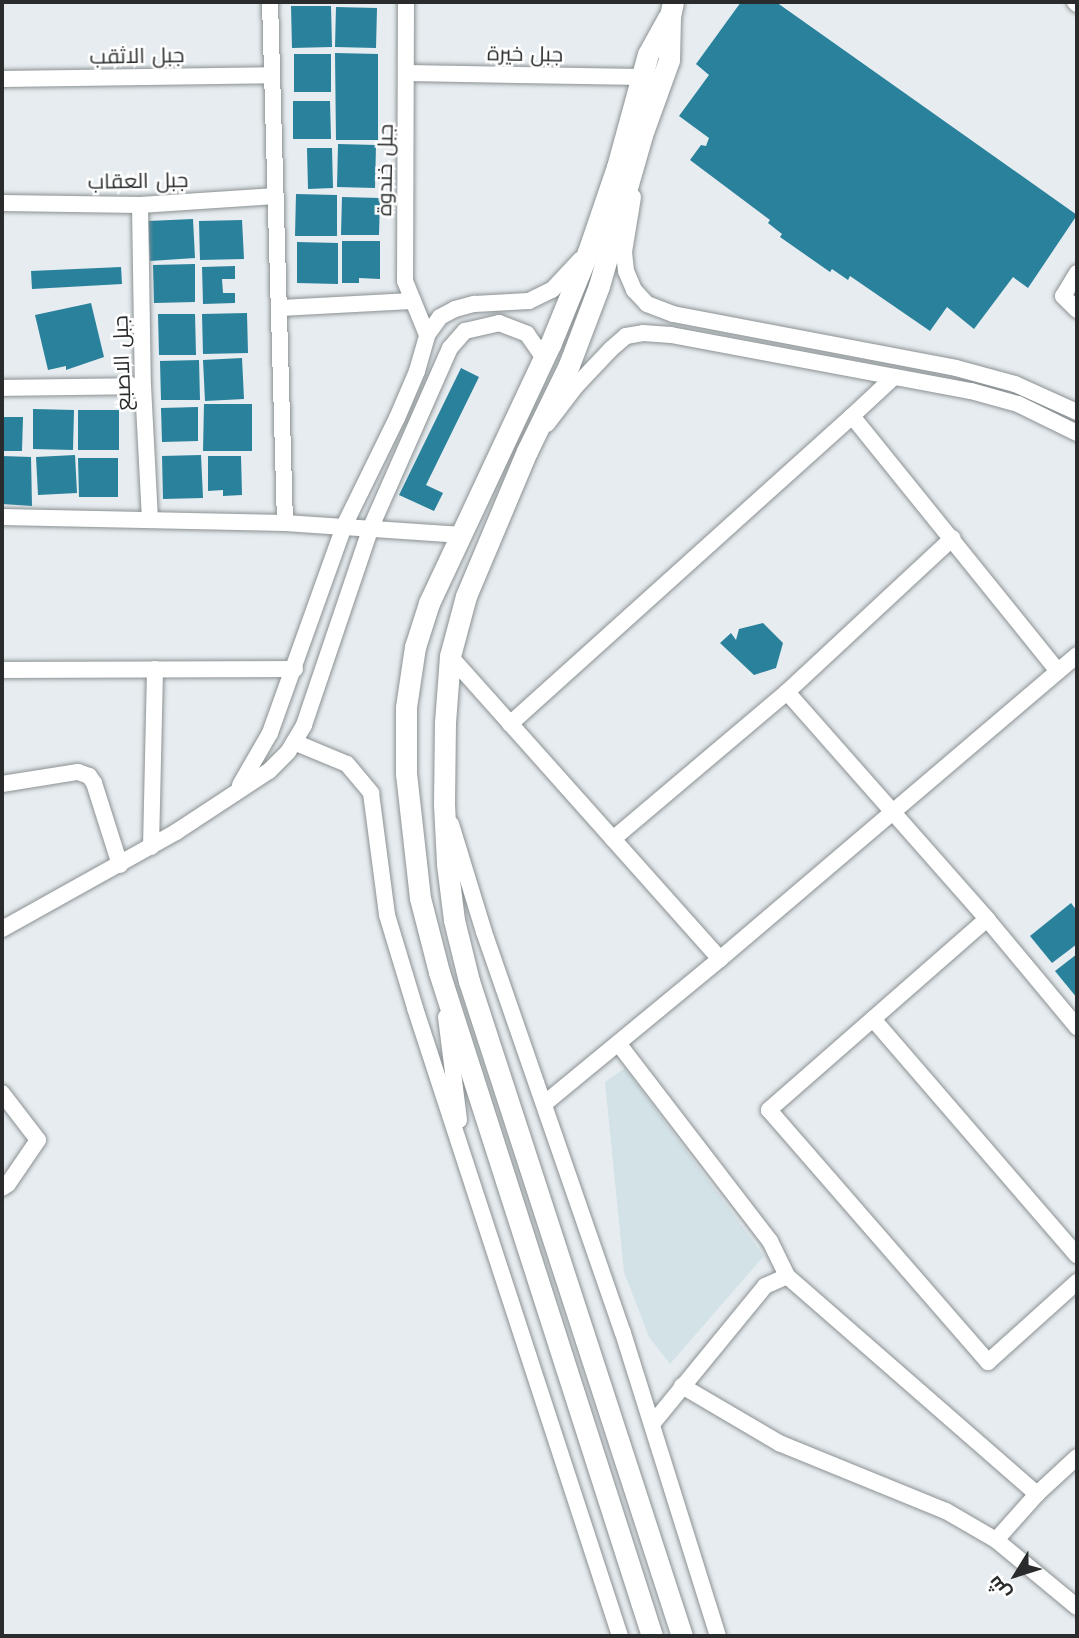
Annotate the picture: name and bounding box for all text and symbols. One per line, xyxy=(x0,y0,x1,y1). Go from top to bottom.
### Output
street label: جبل خيرة xyxy=(487,41,563,67)
street label: جبل الاثقب xyxy=(89,43,185,69)
street label: جبل خندوة xyxy=(372,124,398,216)
street label: جبل العقاب xyxy=(87,168,189,194)
street label: جبل الاصبع xyxy=(108,315,136,411)
north arrow xyxy=(981,1540,1051,1610)
text: ش xyxy=(982,1572,1016,1605)

